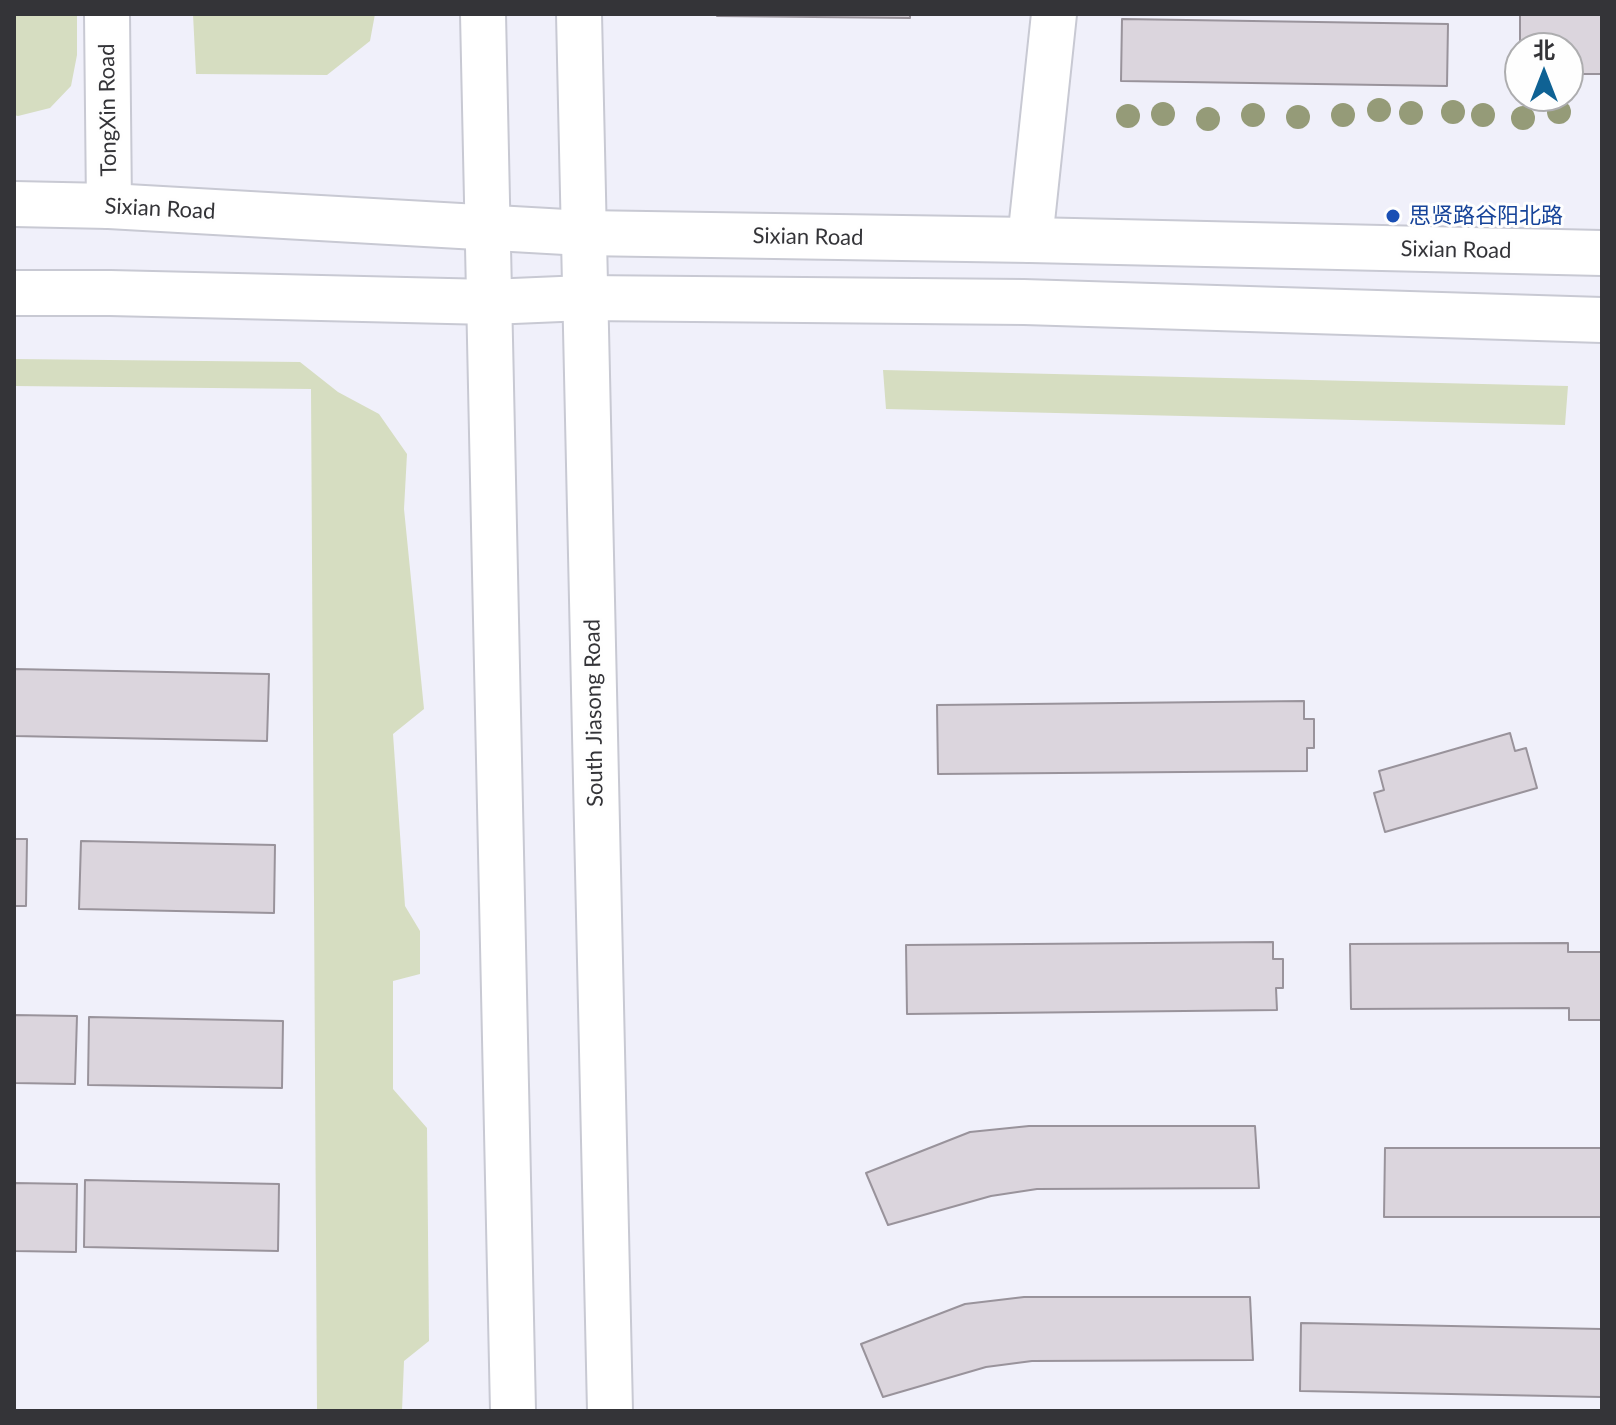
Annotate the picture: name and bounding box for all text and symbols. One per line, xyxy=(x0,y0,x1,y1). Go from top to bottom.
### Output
north arrow xyxy=(1504,32,1584,112)
text: 北 xyxy=(1533,36,1555,63)
street label: TongXin Road xyxy=(94,43,122,177)
street label: Sixian Road xyxy=(104,193,216,225)
place label: 思贤路谷阳北路 xyxy=(1409,203,1563,229)
marker: 思贤路谷阳北路 xyxy=(1384,207,1402,225)
street label: Sixian Road xyxy=(752,223,864,251)
street label: Sixian Road xyxy=(1400,236,1512,264)
street label: South Jiasong Road xyxy=(579,619,609,807)

